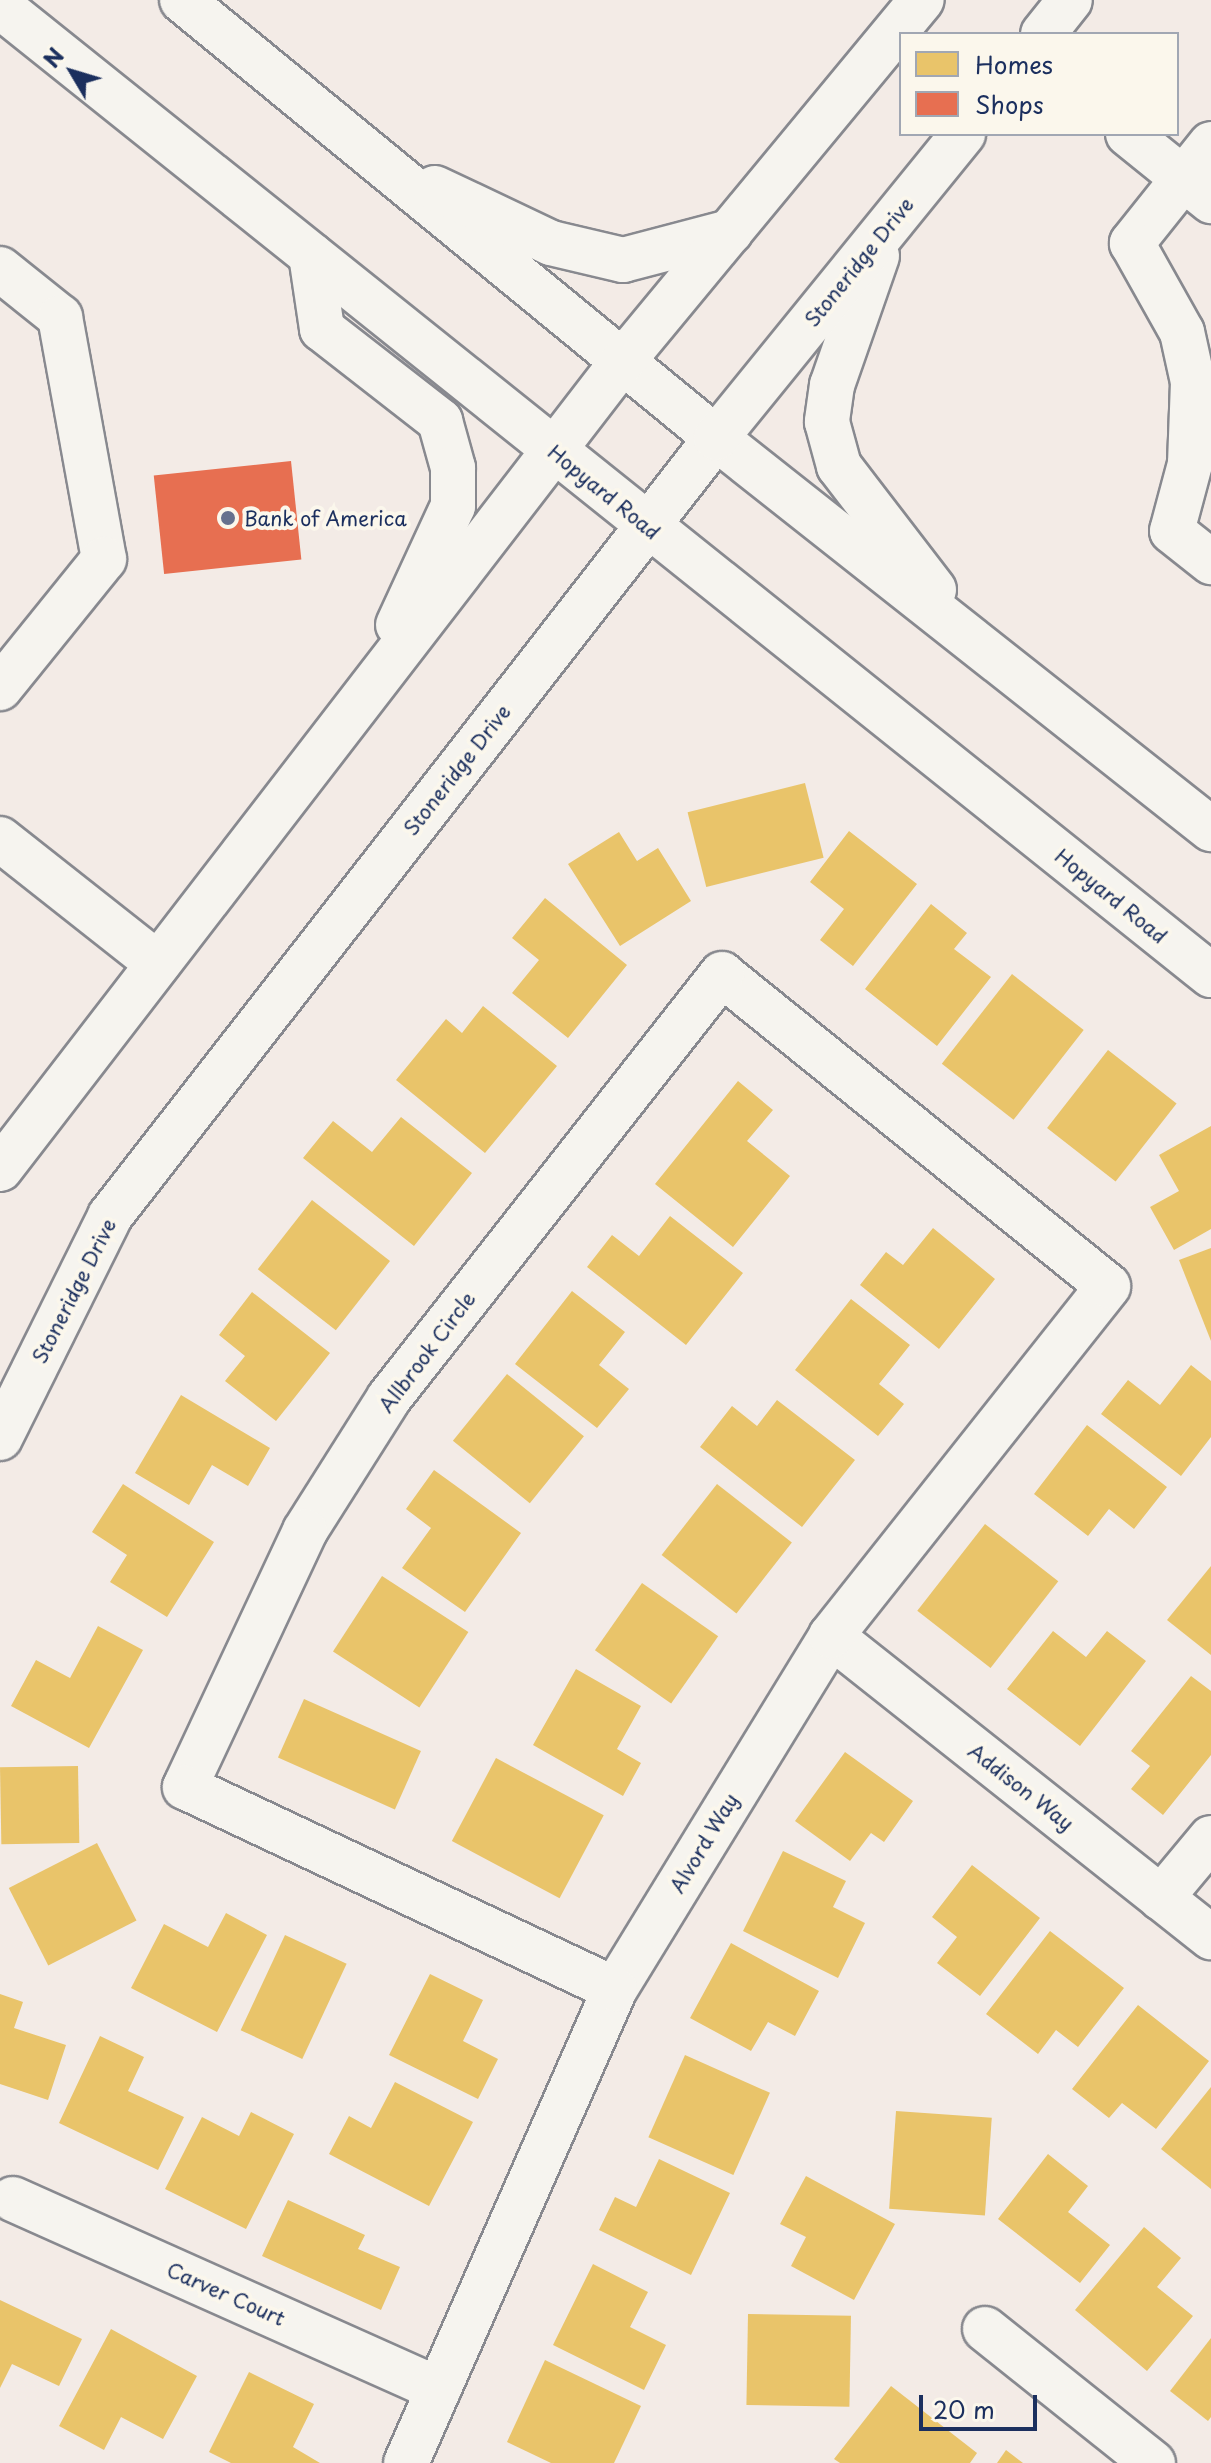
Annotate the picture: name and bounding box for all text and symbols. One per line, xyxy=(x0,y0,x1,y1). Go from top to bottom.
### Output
north arrow xyxy=(32,32,112,112)
legend xyxy=(899,32,1179,136)
text: N xyxy=(34,40,71,74)
text: Homes xyxy=(975,46,1053,82)
text: Shops xyxy=(975,86,1044,122)
street label: Stoneridge Drive xyxy=(799,192,919,332)
street label: Hopyard Road xyxy=(543,439,665,545)
place label: Bank of America xyxy=(244,506,407,530)
marker: Bank of America xyxy=(219,509,237,527)
street label: Stoneridge Drive xyxy=(398,700,516,840)
street label: Hopyard Road xyxy=(1050,843,1172,949)
street label: Stoneridge Drive xyxy=(27,1214,121,1368)
street label: Allbrook Circle xyxy=(373,1286,481,1418)
street label: Addison Way xyxy=(964,1739,1078,1835)
street label: Alvord Way xyxy=(665,1789,743,1897)
street label: Carver Court xyxy=(163,2257,289,2331)
scale bar xyxy=(923,2379,1041,2429)
text: 20 m xyxy=(933,2391,995,2427)

